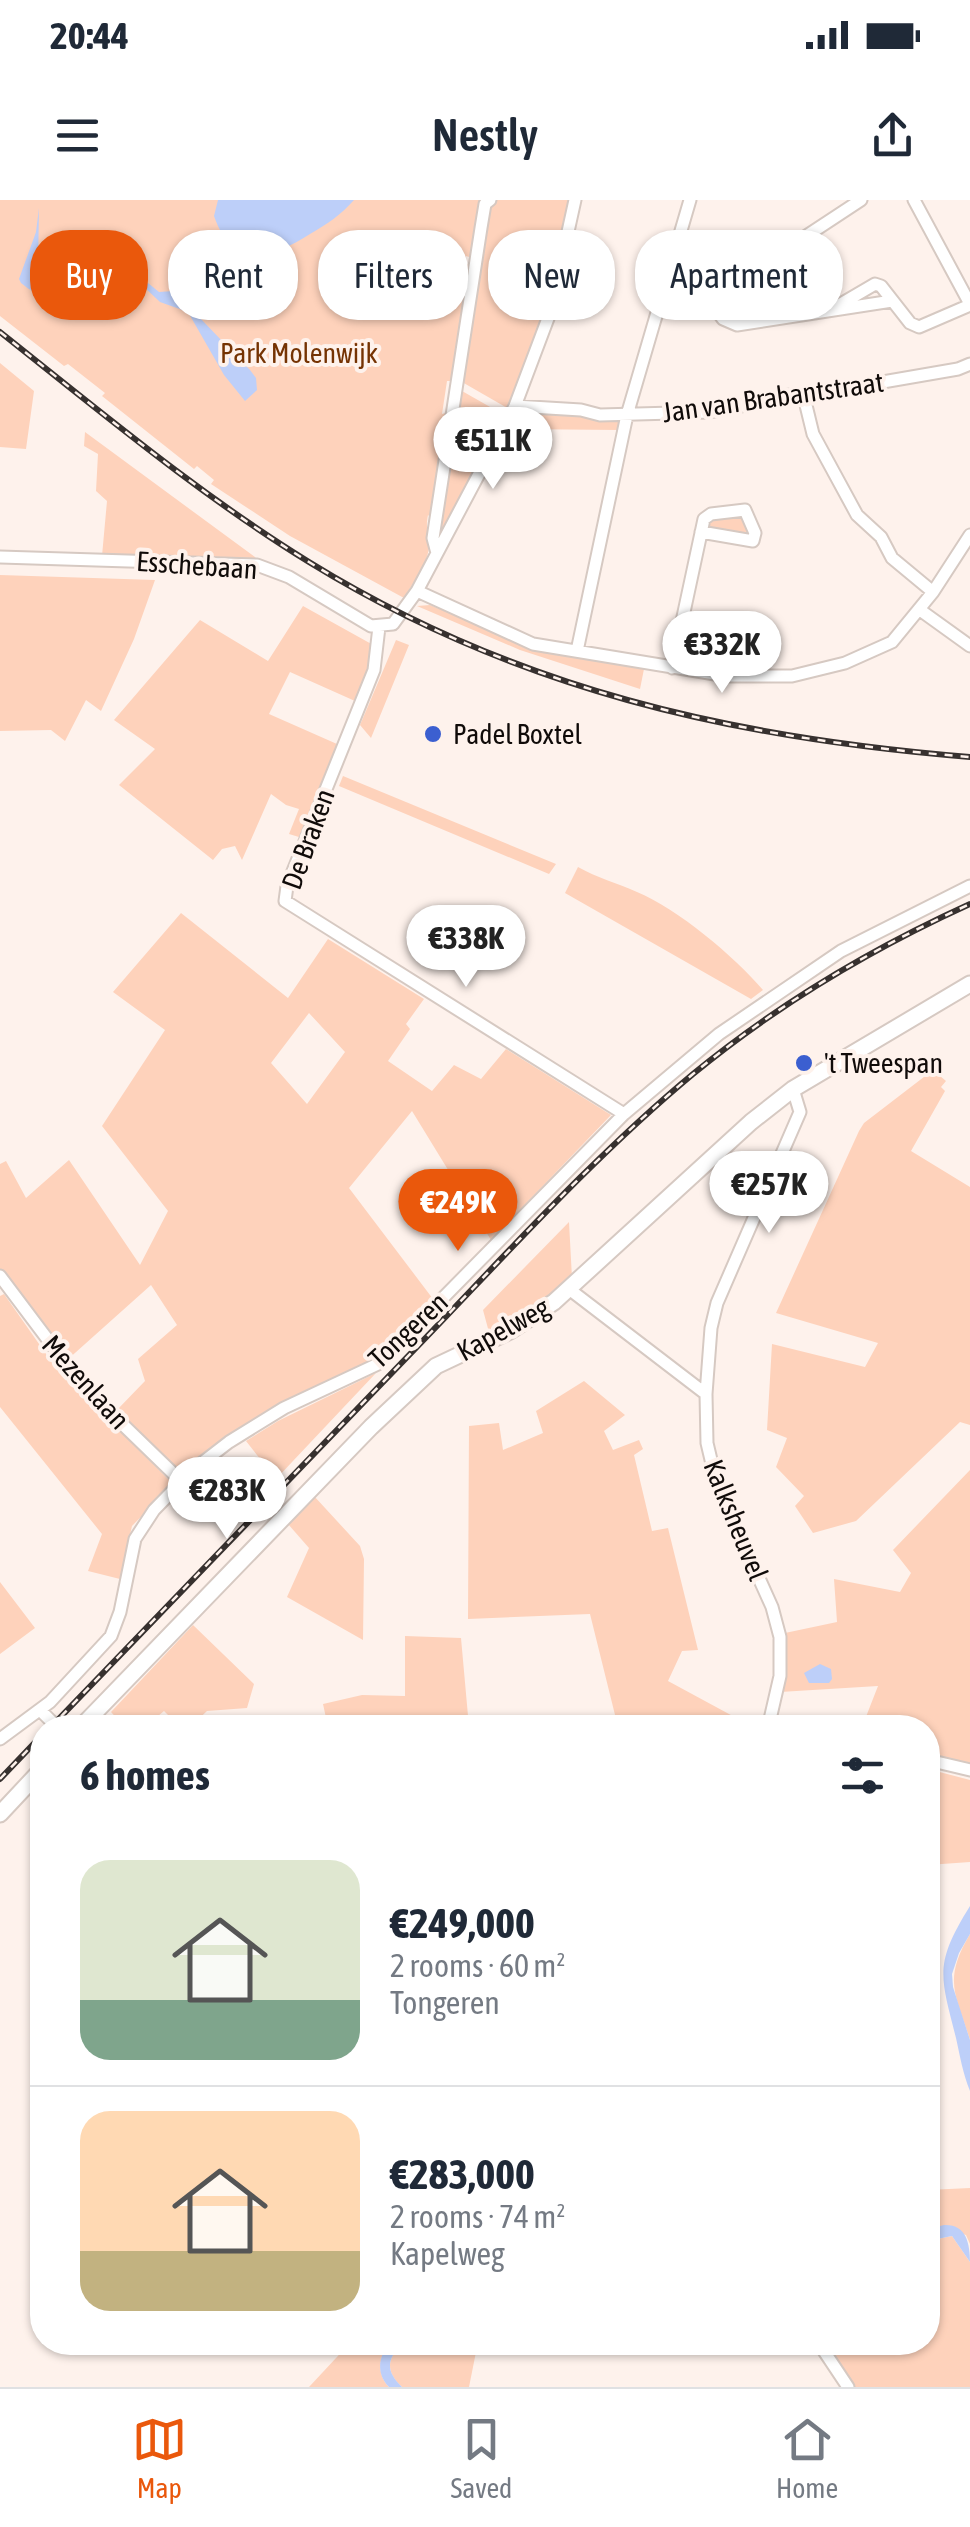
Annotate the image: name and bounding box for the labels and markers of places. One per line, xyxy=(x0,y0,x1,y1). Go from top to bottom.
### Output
pin: €511K xyxy=(423,407,563,492)
pin: €332K xyxy=(652,611,792,696)
place label: Padel Boxtel xyxy=(453,718,582,750)
marker: Padel Boxtel xyxy=(422,723,444,745)
pin: €338K xyxy=(396,905,536,990)
place label: 't Tweespan xyxy=(824,1047,943,1079)
marker: 't Tweespan xyxy=(793,1052,815,1074)
pin: €257K xyxy=(699,1151,839,1236)
pin: €249K xyxy=(388,1169,528,1254)
pin: €283K xyxy=(157,1457,297,1542)

